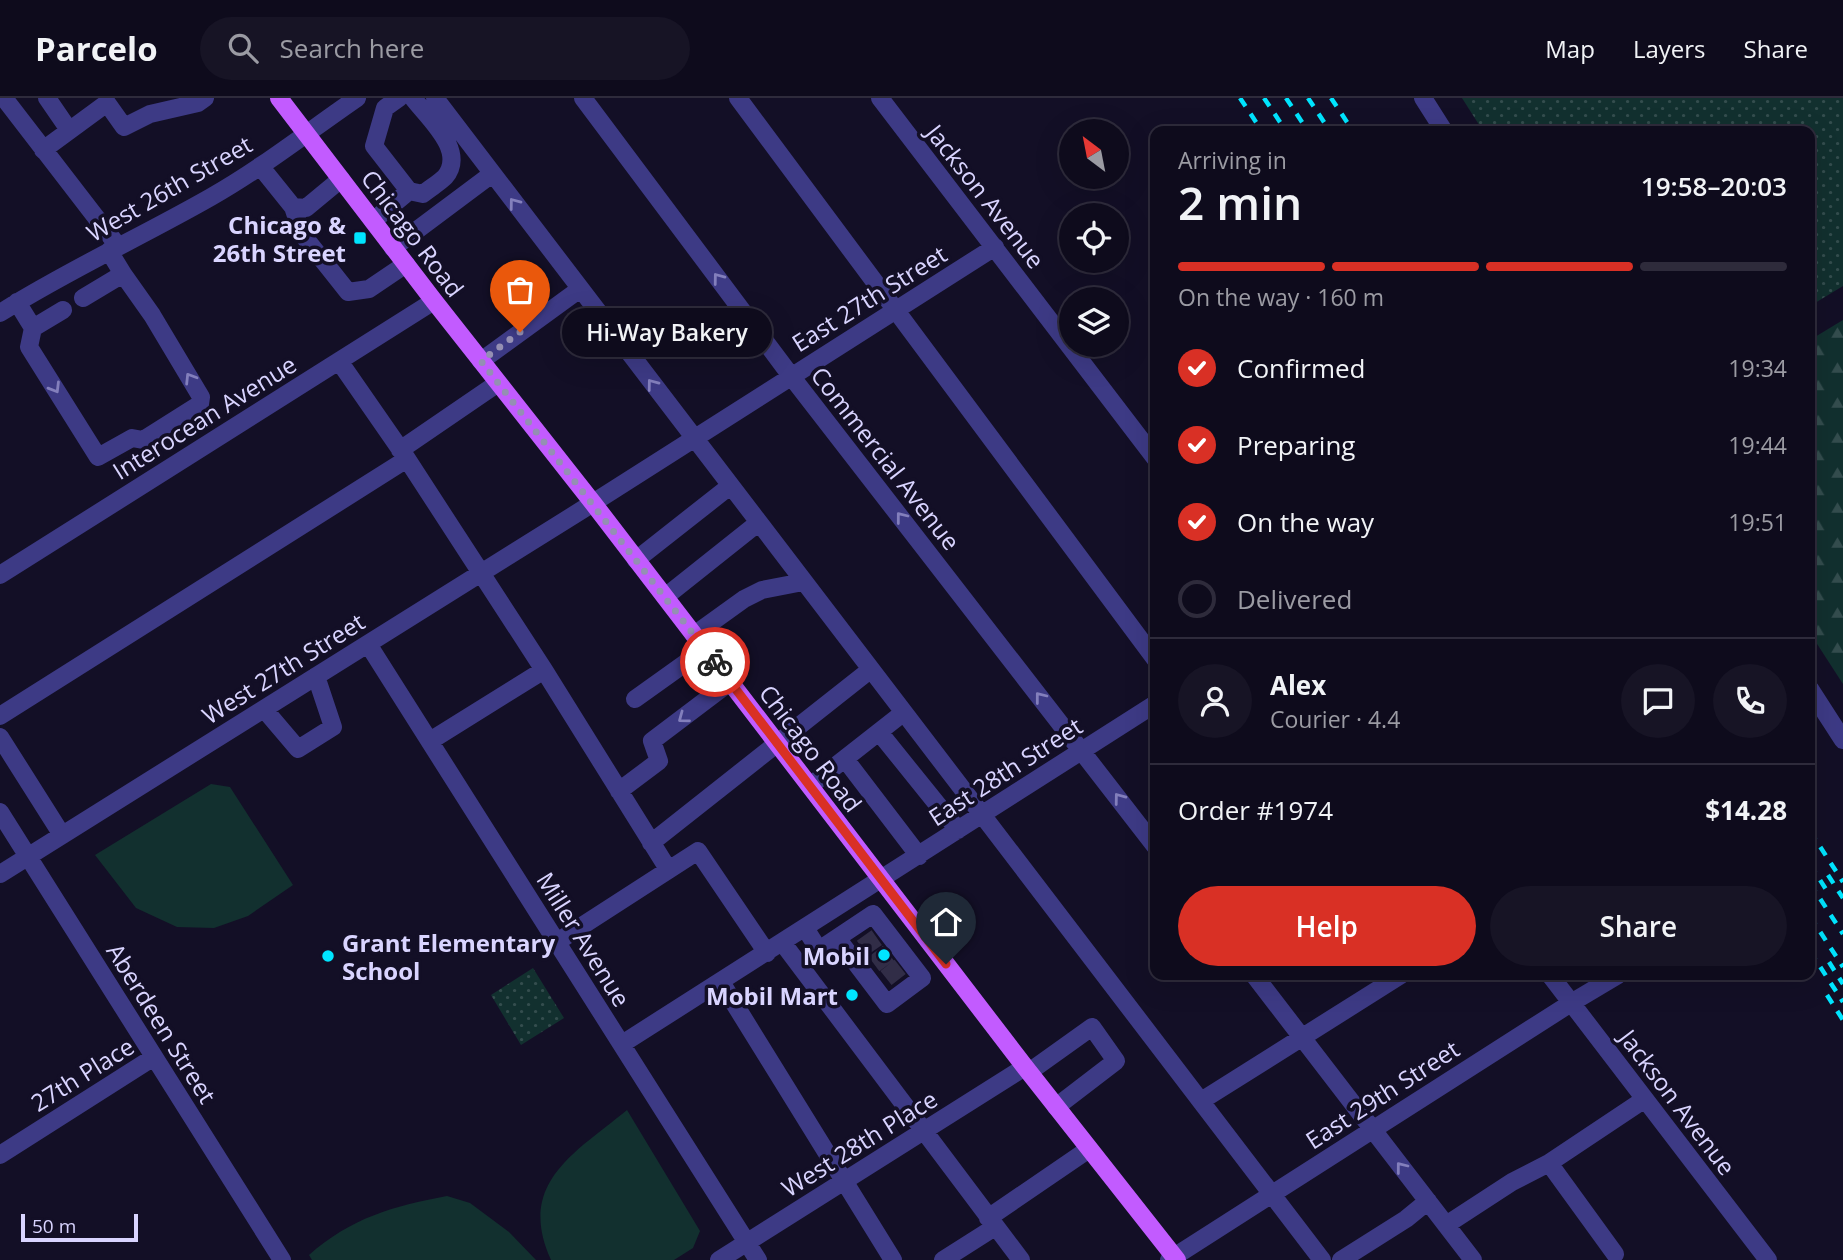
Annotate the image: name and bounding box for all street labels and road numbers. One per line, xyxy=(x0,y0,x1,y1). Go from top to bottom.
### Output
street label: Jackson Avenue xyxy=(918,116,1053,275)
street label: West 26th Street xyxy=(80,127,258,249)
street label: Chicago Road xyxy=(354,162,472,304)
street label: East 27th Street xyxy=(785,237,953,359)
street label: Interocean Avenue xyxy=(106,347,302,487)
street label: Commercial Avenue xyxy=(804,360,968,556)
street label: West 27th Street xyxy=(195,605,371,731)
street label: Chicago Road xyxy=(752,677,870,819)
street label: East 28th Street xyxy=(922,709,1088,833)
street label: Miller Avenue xyxy=(530,865,638,1013)
street label: Aberdeen Street xyxy=(100,937,224,1109)
street label: Jackson Avenue xyxy=(1611,1021,1744,1182)
street label: 27th Place xyxy=(24,1029,140,1119)
street label: East 29th Street xyxy=(1299,1032,1465,1156)
street label: West 28th Place xyxy=(775,1082,943,1204)

